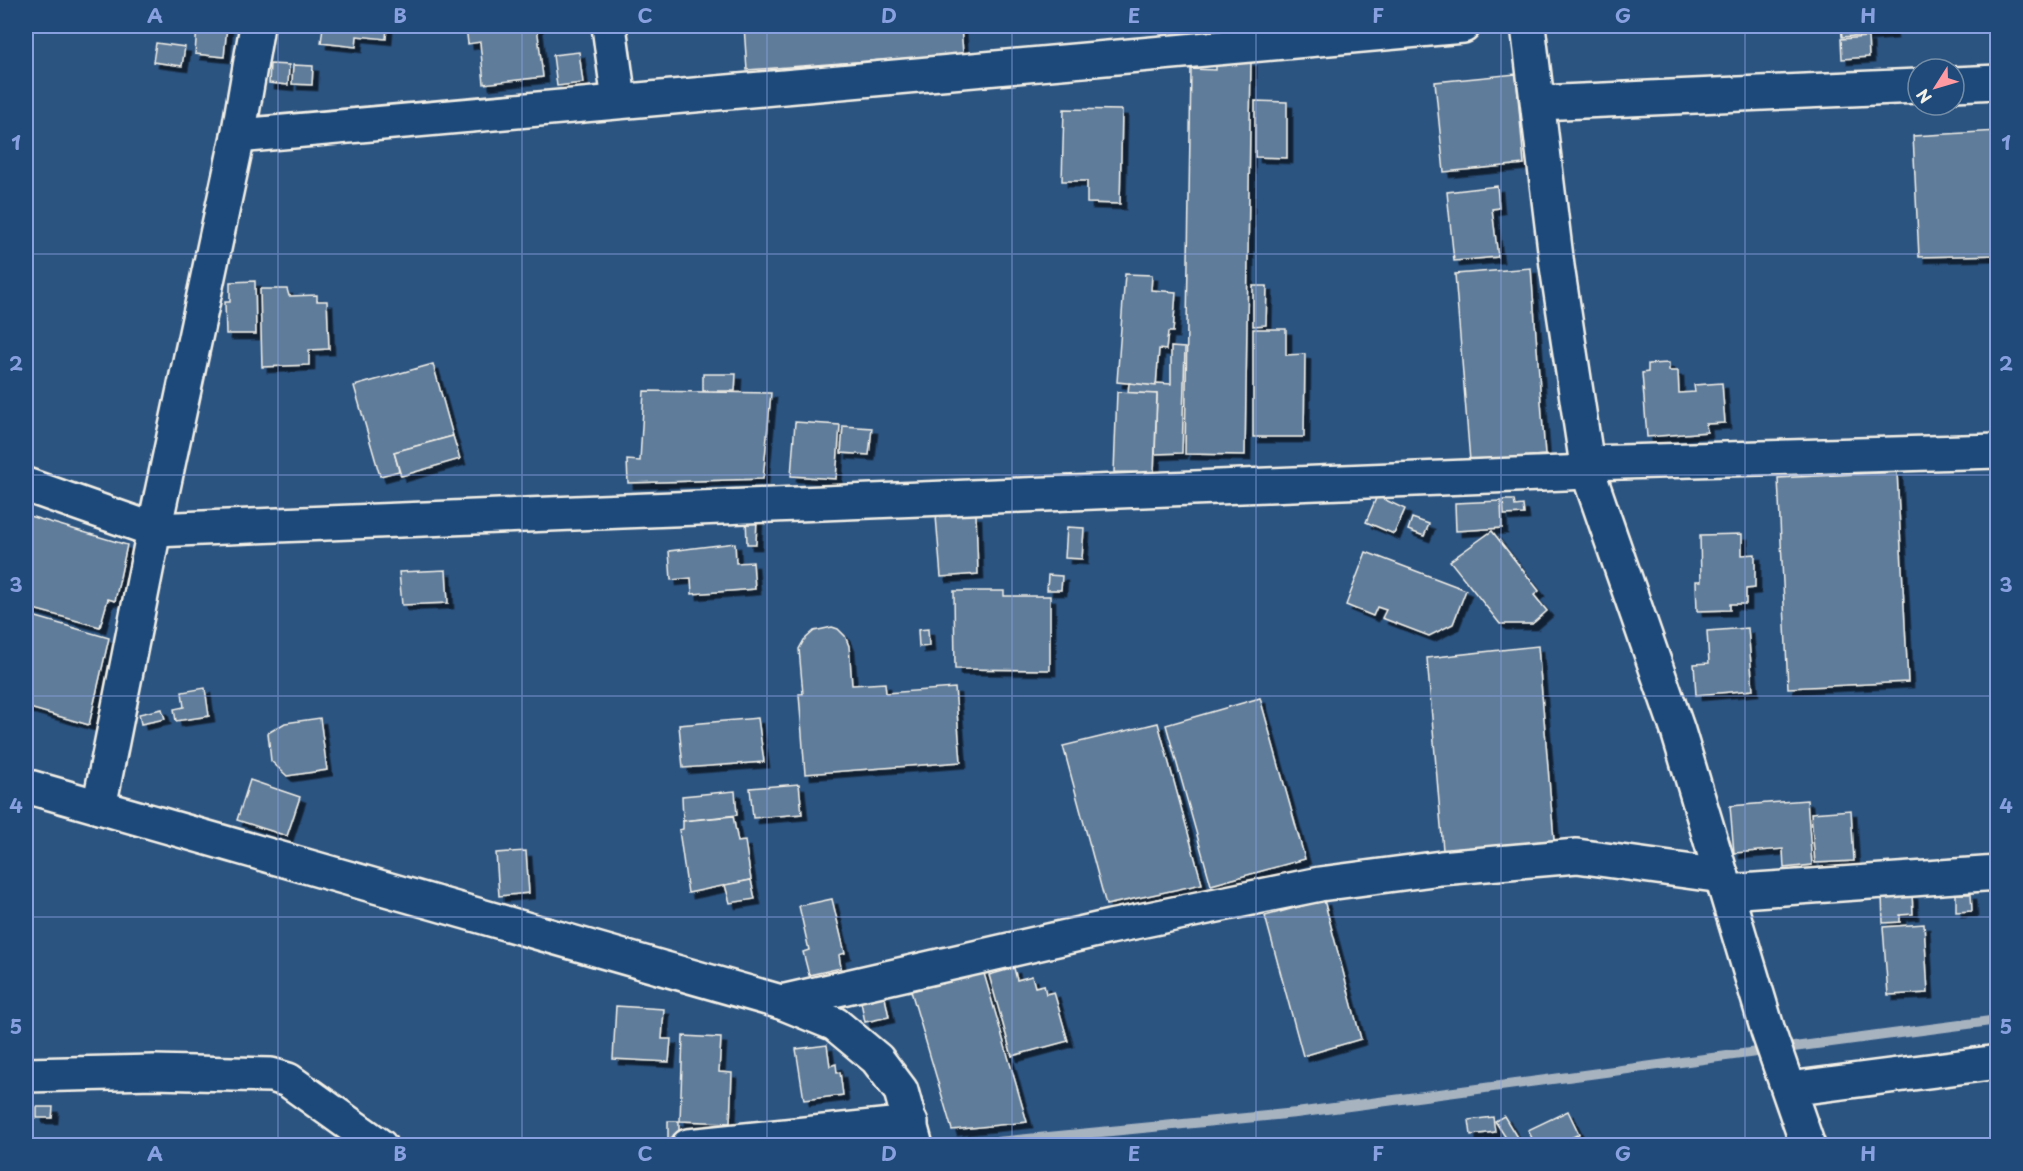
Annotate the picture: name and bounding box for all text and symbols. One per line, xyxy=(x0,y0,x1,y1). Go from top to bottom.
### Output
text: A xyxy=(147,0,163,30)
text: B xyxy=(393,0,407,30)
text: C xyxy=(637,0,653,30)
text: D xyxy=(881,0,897,30)
text: E xyxy=(1128,0,1140,30)
text: F xyxy=(1372,0,1384,30)
text: G xyxy=(1615,0,1631,30)
text: H xyxy=(1860,0,1876,30)
north arrow xyxy=(1906,57,1966,117)
text: N xyxy=(1910,84,1937,109)
text: 1 xyxy=(11,127,21,157)
text: 1 xyxy=(2001,127,2011,157)
text: 2 xyxy=(9,348,23,378)
text: 2 xyxy=(1999,348,2013,378)
text: 3 xyxy=(9,569,23,599)
text: 3 xyxy=(1999,569,2013,599)
text: 4 xyxy=(9,790,23,820)
text: 4 xyxy=(1999,790,2013,820)
text: 5 xyxy=(10,1011,22,1041)
text: 5 xyxy=(2000,1011,2012,1041)
text: A xyxy=(147,1138,163,1168)
text: B xyxy=(393,1138,407,1168)
text: C xyxy=(637,1138,653,1168)
text: D xyxy=(881,1138,897,1168)
text: E xyxy=(1128,1138,1140,1168)
text: F xyxy=(1372,1138,1384,1168)
text: G xyxy=(1615,1138,1631,1168)
text: H xyxy=(1860,1138,1876,1168)

